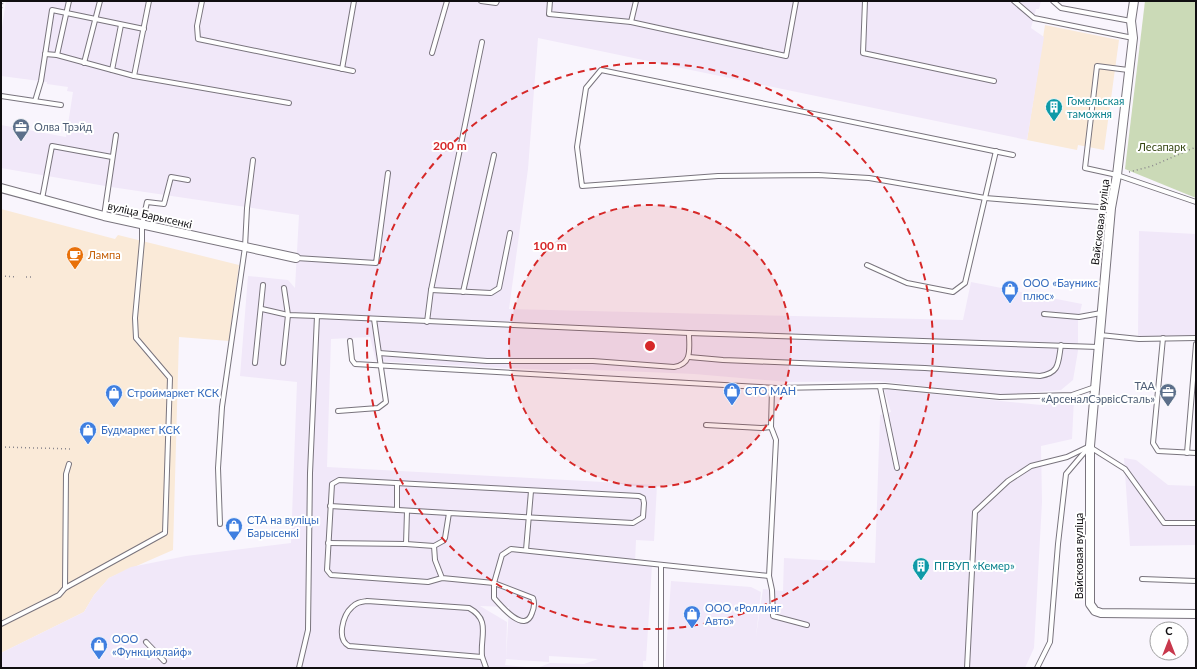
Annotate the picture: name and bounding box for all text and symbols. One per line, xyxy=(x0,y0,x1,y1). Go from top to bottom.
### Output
place label: Гомельская таможня xyxy=(1067,94,1124,120)
building icon: Гомельская таможня xyxy=(1044,97,1064,122)
office icon: Олва Трэйд xyxy=(11,117,31,142)
place label: Олва Трэйд xyxy=(34,120,92,133)
text: 200 m xyxy=(433,138,467,153)
park label: Лесапарк xyxy=(1137,140,1186,153)
street label: Вайсковая вуліца xyxy=(1088,178,1111,266)
street label: вуліца Барысенкі xyxy=(107,198,194,231)
text: 100 m xyxy=(533,238,567,253)
cafe icon: Лампа xyxy=(65,245,85,270)
place label: Лампа xyxy=(87,248,121,261)
place label: ООО «Бауникс плюс» xyxy=(1023,276,1098,302)
shop icon: ООО «Бауникс плюс» xyxy=(1000,279,1020,304)
centre of rings xyxy=(643,339,657,353)
place label: ТАА «АрсеналСэрвісСталь» xyxy=(1041,379,1156,405)
shop icon: СТО МАН xyxy=(722,381,742,406)
office icon: ТАА «АрсеналСэрвісСталь» xyxy=(1158,382,1178,407)
shop icon: Строймаркет КСК xyxy=(104,383,124,408)
place label: СТО МАН xyxy=(745,384,796,397)
place label: Строймаркет КСК xyxy=(127,386,220,399)
shop icon: Будмаркет КСК xyxy=(78,420,98,445)
place label: Будмаркет КСК xyxy=(101,423,181,436)
place label: СТА на вуліцы Барысенкі xyxy=(247,513,319,539)
street label: Вайсковая вуліца xyxy=(1072,513,1085,599)
shop icon: СТА на вуліцы Барысенкі xyxy=(224,516,244,541)
building icon: ПГВУП «Кемер» xyxy=(911,556,931,581)
place label: ПГВУП «Кемер» xyxy=(934,559,1015,572)
place label: ООО «Роллинг Авто» xyxy=(705,601,782,627)
shop icon: ООО «Роллинг Авто» xyxy=(682,604,702,629)
north arrow xyxy=(1149,621,1189,661)
text: С xyxy=(1165,624,1173,637)
place label: ООО «Функциялайф» xyxy=(112,632,192,658)
shop icon: ООО «Функциялайф» xyxy=(89,635,109,660)

